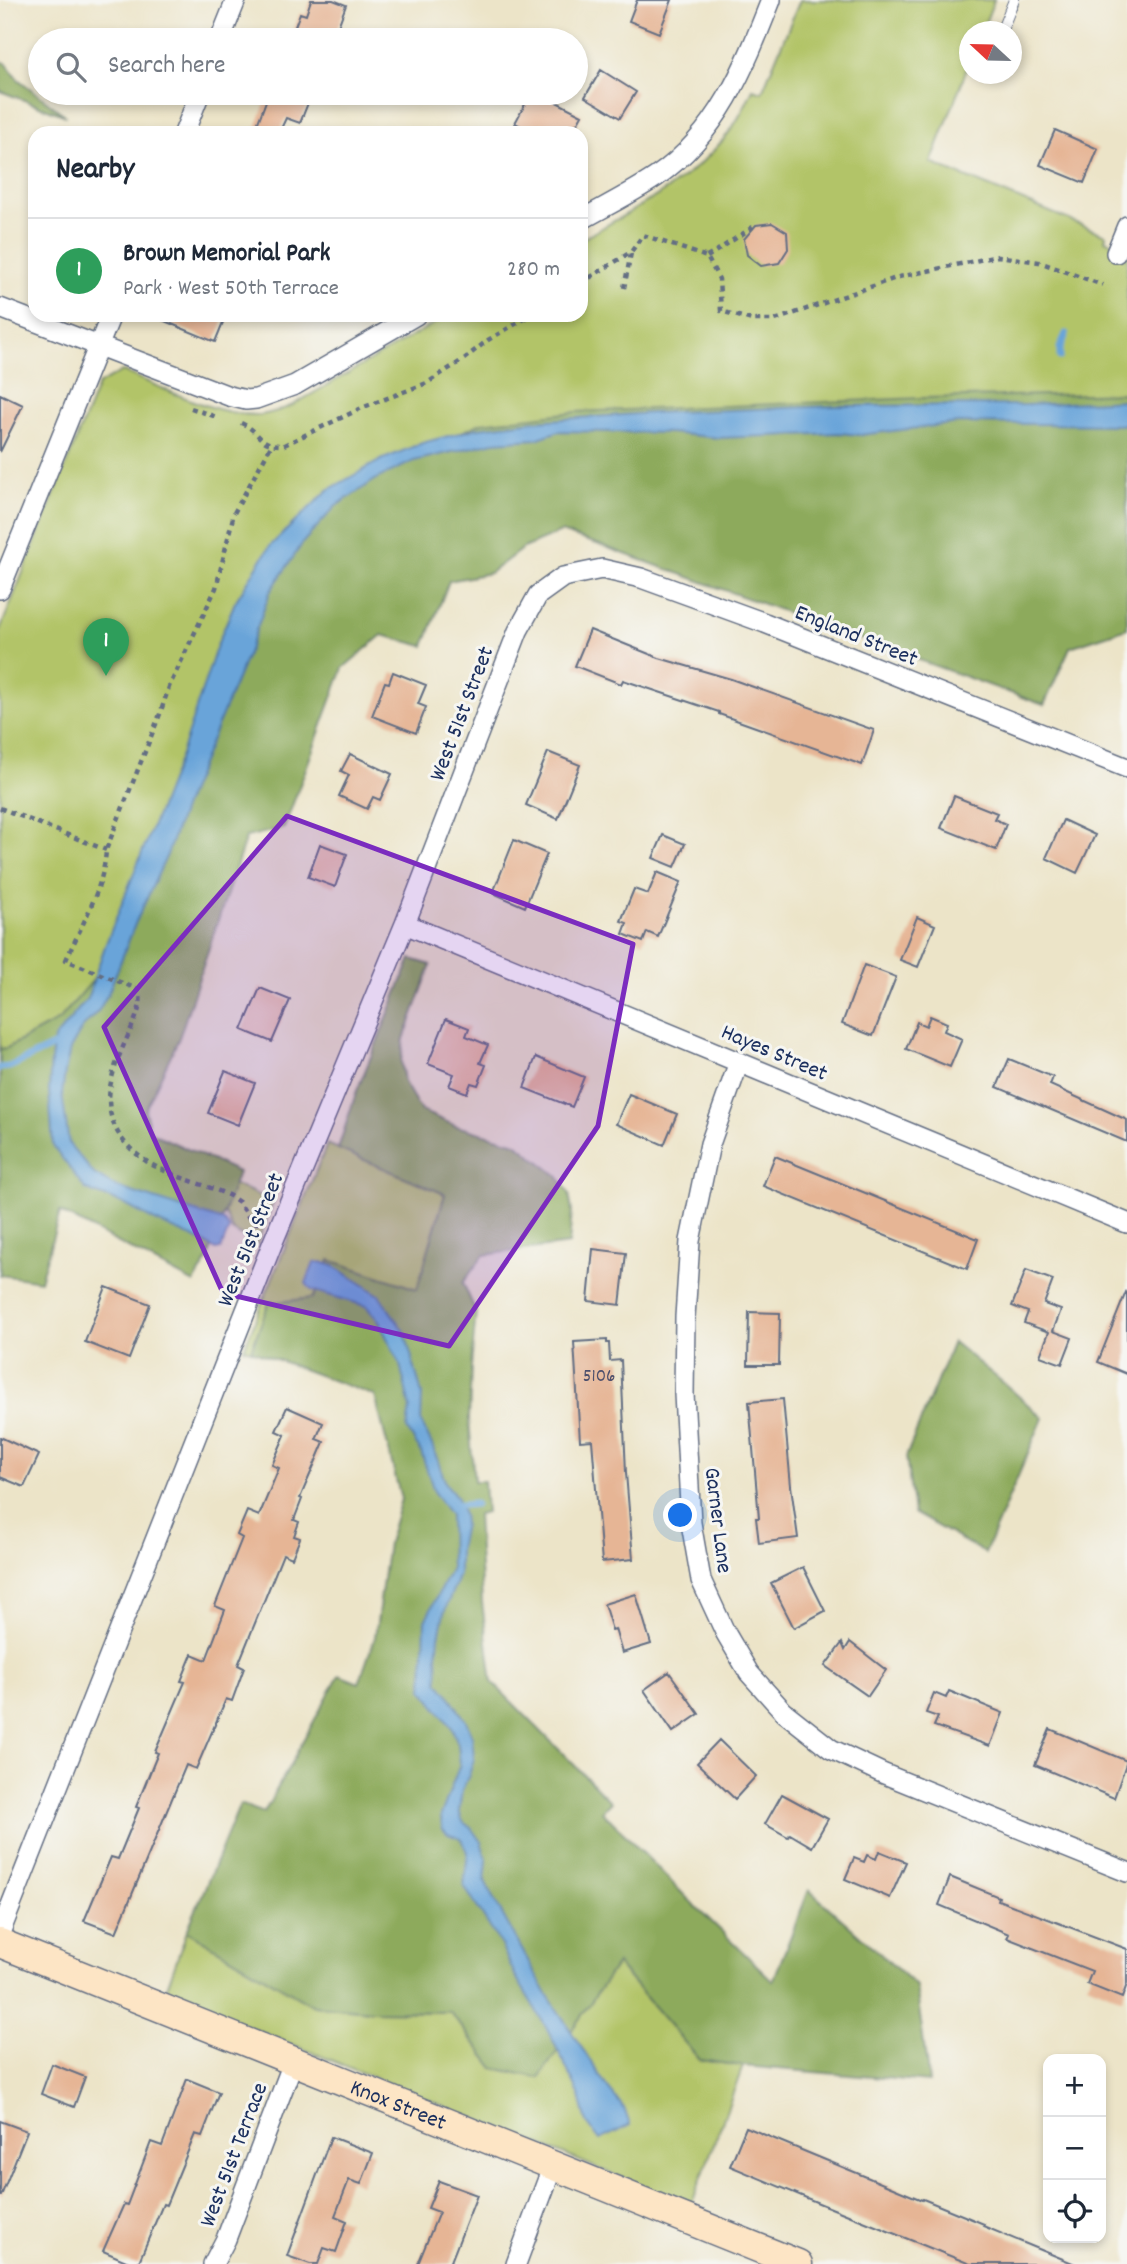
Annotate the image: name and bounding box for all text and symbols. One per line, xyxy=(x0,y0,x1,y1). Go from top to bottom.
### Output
north arrow xyxy=(959,21,1022,84)
search box xyxy=(28,28,588,105)
icon: search xyxy=(52,48,90,86)
text: Search here xyxy=(108,48,226,85)
text: Nearby xyxy=(56,150,134,193)
text: Brown Memorial Park xyxy=(123,236,330,273)
text: 1 xyxy=(76,254,82,287)
text: 280 m xyxy=(507,254,560,287)
text: Park · West 50th Terrace xyxy=(123,273,339,306)
street label: England Street xyxy=(789,598,922,677)
pin: 1 xyxy=(83,618,129,676)
street label: West 51st Street xyxy=(422,642,504,786)
street label: Hayes Street xyxy=(715,1017,832,1091)
street label: West 51st Street xyxy=(210,1168,294,1312)
house number: 5106 xyxy=(583,1364,615,1391)
street label: Garner Lane xyxy=(694,1466,739,1575)
your location xyxy=(663,1498,697,1532)
map controls xyxy=(1043,2054,1106,2243)
button: + xyxy=(1043,2054,1106,2117)
street label: Knox Street xyxy=(344,2073,451,2141)
street label: West 51st Terrace xyxy=(193,2078,278,2232)
button: − xyxy=(1043,2117,1106,2180)
button: locate xyxy=(1043,2180,1106,2243)

